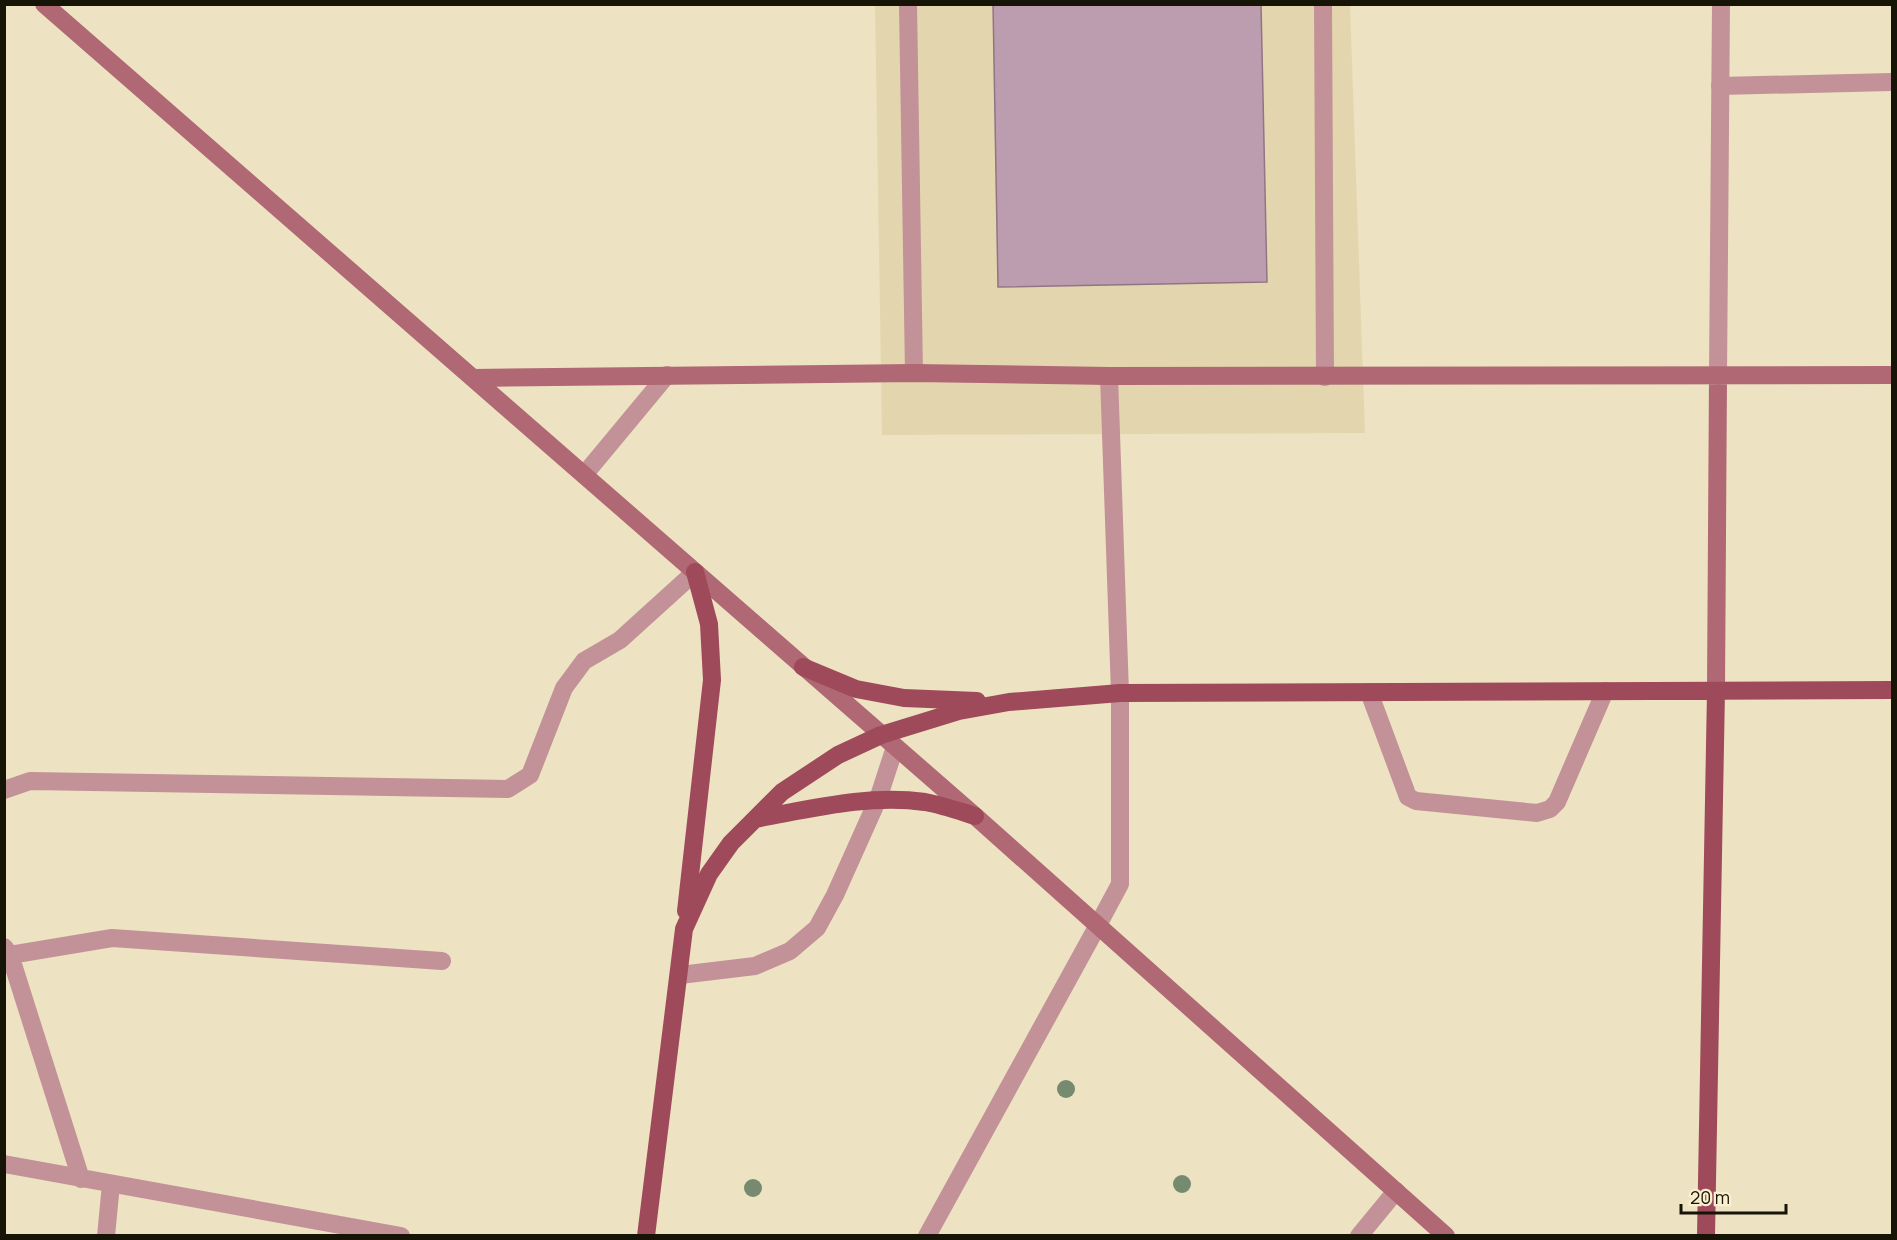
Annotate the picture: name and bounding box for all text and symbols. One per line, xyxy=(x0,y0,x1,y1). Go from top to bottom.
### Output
scale bar xyxy=(1681,1177,1786,1215)
text: 20 m xyxy=(1690,1185,1730,1209)

